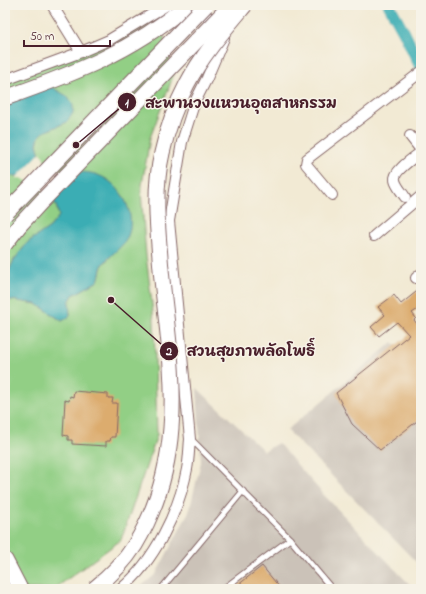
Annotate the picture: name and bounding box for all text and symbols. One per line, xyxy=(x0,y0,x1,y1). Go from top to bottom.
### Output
scale bar xyxy=(24,22,110,48)
text: 50 m xyxy=(30,28,54,46)
callout: สะพานวงแหวนอุตสาหกรรม xyxy=(117,89,345,116)
text: สะพานวงแหวนอุตสาหกรรม xyxy=(145,93,337,115)
text: 1 xyxy=(125,95,129,113)
callout: สวนสุขภาพลัดโพธิ์ xyxy=(159,337,323,364)
text: สวนสุขภาพลัดโพธิ์ xyxy=(187,337,316,363)
text: 2 xyxy=(165,343,172,361)

